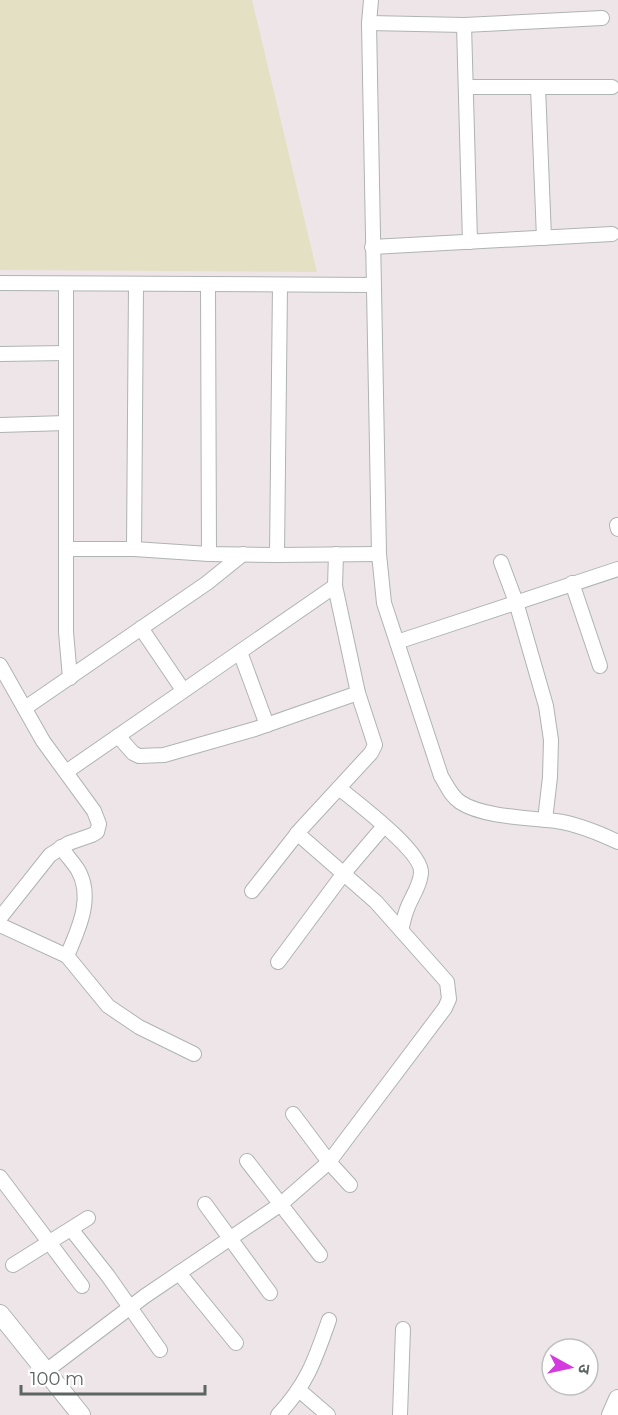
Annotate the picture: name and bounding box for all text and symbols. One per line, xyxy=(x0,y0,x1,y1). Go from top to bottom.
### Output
north arrow xyxy=(540,1337,600,1397)
scale bar xyxy=(21,1358,206,1396)
text: उ xyxy=(574,1363,594,1376)
text: 100 m xyxy=(30,1368,84,1390)

